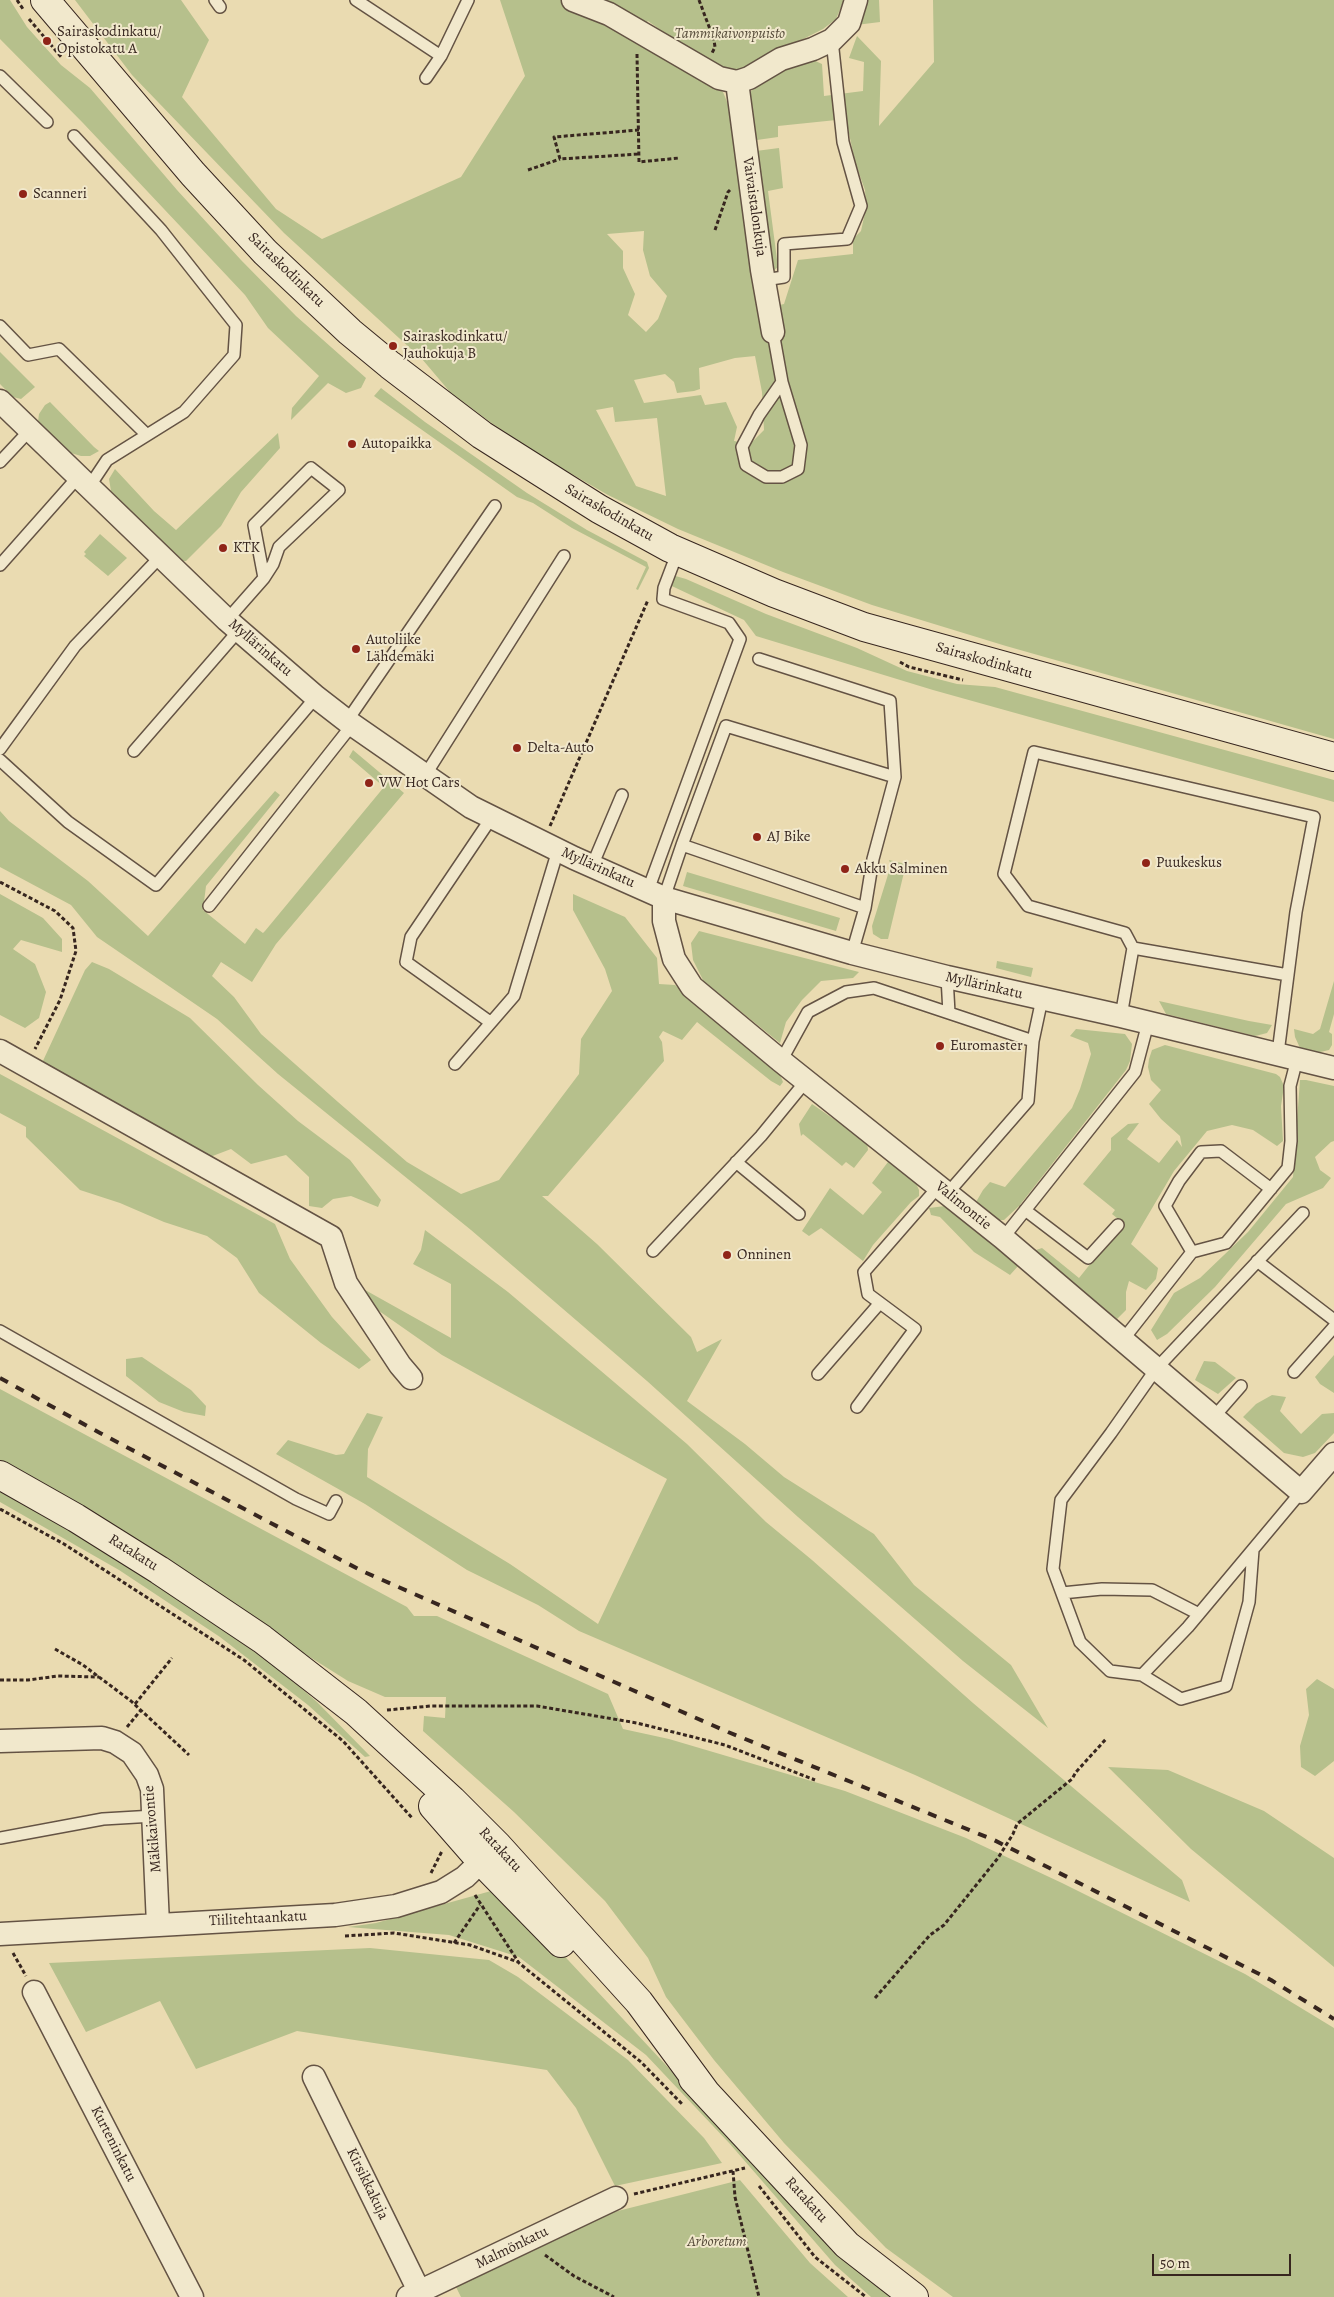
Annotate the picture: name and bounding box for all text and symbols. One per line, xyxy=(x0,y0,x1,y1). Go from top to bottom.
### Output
place label: Sairaskodinkatu/ Opistokatu A xyxy=(57,23,162,58)
park label: Tammikaivonpuisto xyxy=(675,25,785,43)
marker: Sairaskodinkatu/ Opistokatu A xyxy=(41,35,53,47)
street label: Vaivaistalonkuja xyxy=(738,156,770,258)
place label: Scanneri xyxy=(33,185,87,203)
marker: Scanneri xyxy=(17,188,29,200)
street label: Sairaskodinkatu xyxy=(244,229,328,311)
place label: Sairaskodinkatu/ Jauhokuja B xyxy=(403,328,508,363)
marker: Sairaskodinkatu/ Jauhokuja B xyxy=(387,340,399,352)
place label: Autopaikka xyxy=(362,435,432,453)
marker: Autopaikka xyxy=(346,438,358,450)
street label: Sairaskodinkatu xyxy=(561,480,657,546)
place label: KTK xyxy=(233,539,260,557)
marker: KTK xyxy=(217,542,229,554)
street label: Myllärinkatu xyxy=(224,615,296,681)
place label: Autoliike Lähdemäki xyxy=(366,631,435,666)
street label: Sairaskodinkatu xyxy=(934,639,1034,683)
marker: Autoliike Lähdemäki xyxy=(350,643,362,655)
place label: Delta-Auto xyxy=(527,739,594,757)
marker: Delta-Auto xyxy=(511,742,523,754)
place label: VW Hot Cars xyxy=(379,774,460,792)
marker: VW Hot Cars xyxy=(363,777,375,789)
place label: AJ Bike xyxy=(767,828,810,846)
marker: AJ Bike xyxy=(751,831,763,843)
street label: Myllärinkatu xyxy=(558,844,638,892)
place label: Puukeskus xyxy=(1156,854,1222,872)
marker: Puukeskus xyxy=(1140,857,1152,869)
place label: Akku Salminen xyxy=(855,860,948,878)
marker: Akku Salminen xyxy=(839,863,851,875)
street label: Myllärinkatu xyxy=(944,968,1024,1004)
place label: Euromaster xyxy=(950,1037,1023,1055)
marker: Euromaster xyxy=(934,1040,946,1052)
street label: Valimontie xyxy=(931,1178,995,1234)
place label: Onninen xyxy=(737,1246,791,1264)
marker: Onninen xyxy=(721,1249,733,1261)
street label: Ratakatu xyxy=(105,1531,161,1575)
street label: Mäkikaivontie xyxy=(140,1785,166,1873)
street label: Ratakatu xyxy=(475,1824,525,1876)
street label: Tiilitehtaankatu xyxy=(209,1907,307,1931)
street label: Kurteninkatu xyxy=(86,2103,140,2185)
street label: Kirsikkakuja xyxy=(342,2145,392,2223)
street label: Ratakatu xyxy=(781,2174,831,2226)
street label: Malmönkatu xyxy=(473,2223,551,2273)
park label: Arboretum xyxy=(687,2233,747,2251)
scale bar xyxy=(1154,2244,1293,2276)
text: 50 m xyxy=(1160,2253,1190,2273)

